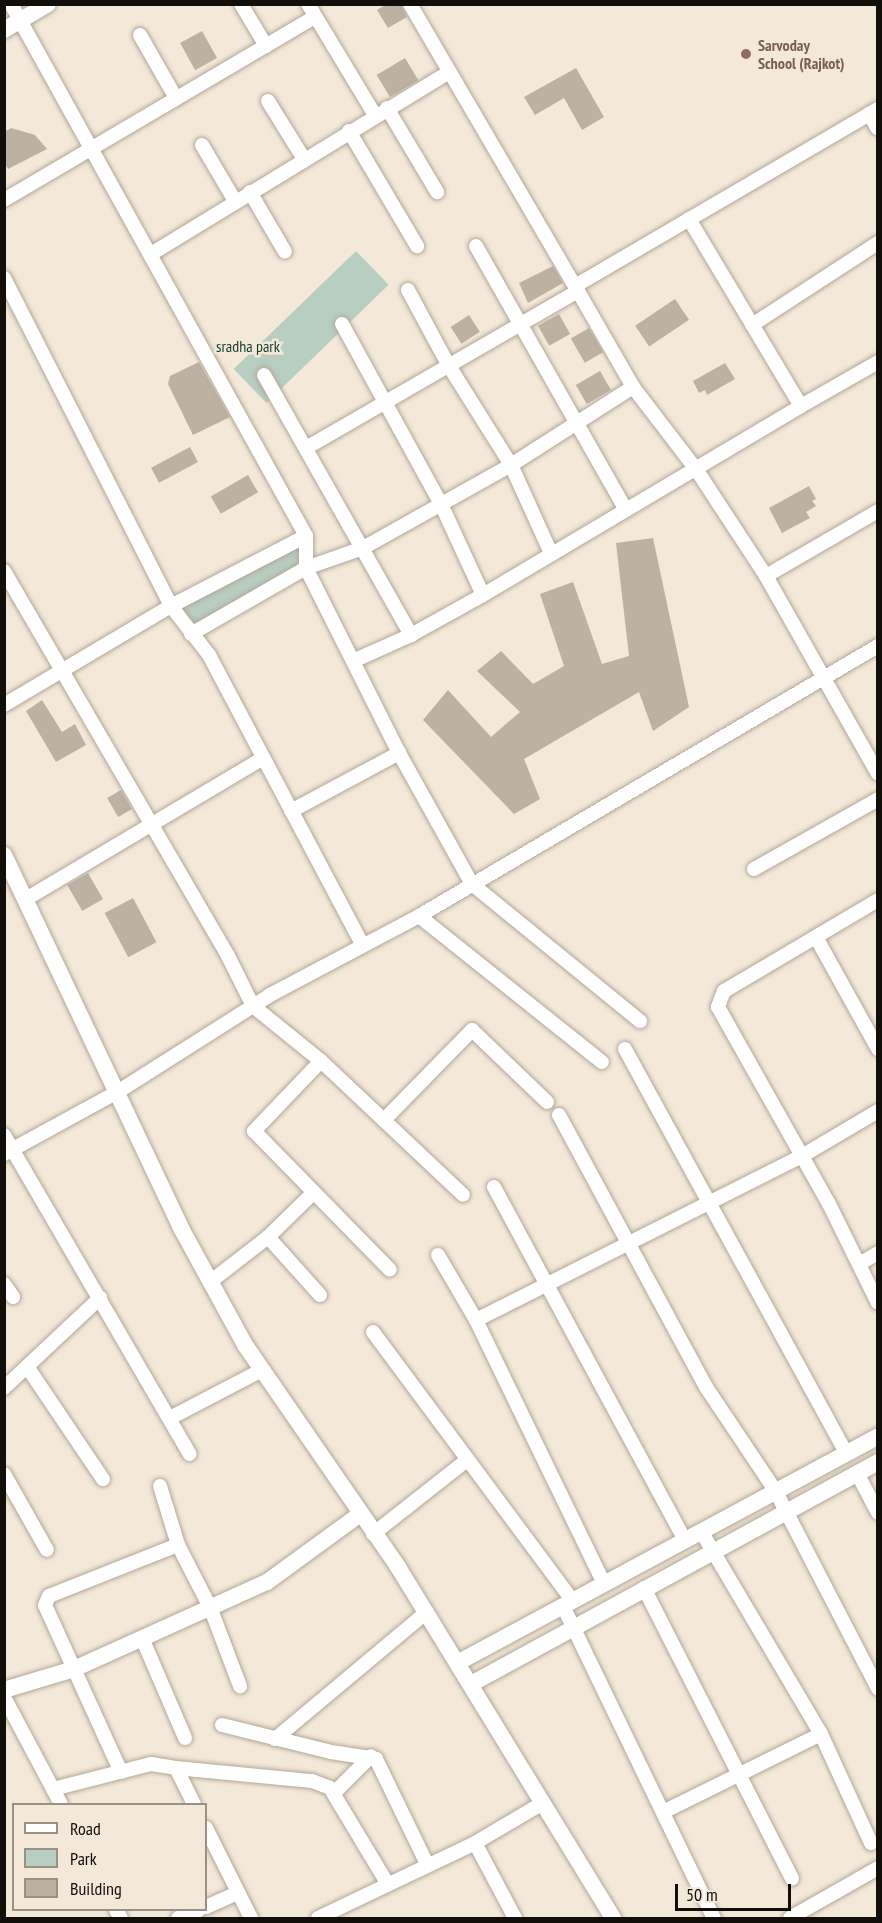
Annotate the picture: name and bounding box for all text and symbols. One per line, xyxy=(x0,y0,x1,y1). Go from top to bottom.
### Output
place label: Sarvoday School (Rajkot) xyxy=(758,35,844,73)
marker: Sarvoday School (Rajkot) xyxy=(739,47,753,61)
park label: sradha park xyxy=(216,336,280,356)
legend xyxy=(12,1803,207,1911)
text: Road xyxy=(70,1817,101,1840)
text: Park xyxy=(70,1847,97,1870)
scale bar xyxy=(678,1872,794,1910)
text: Building xyxy=(70,1877,122,1900)
text: 50 m xyxy=(686,1883,718,1906)

